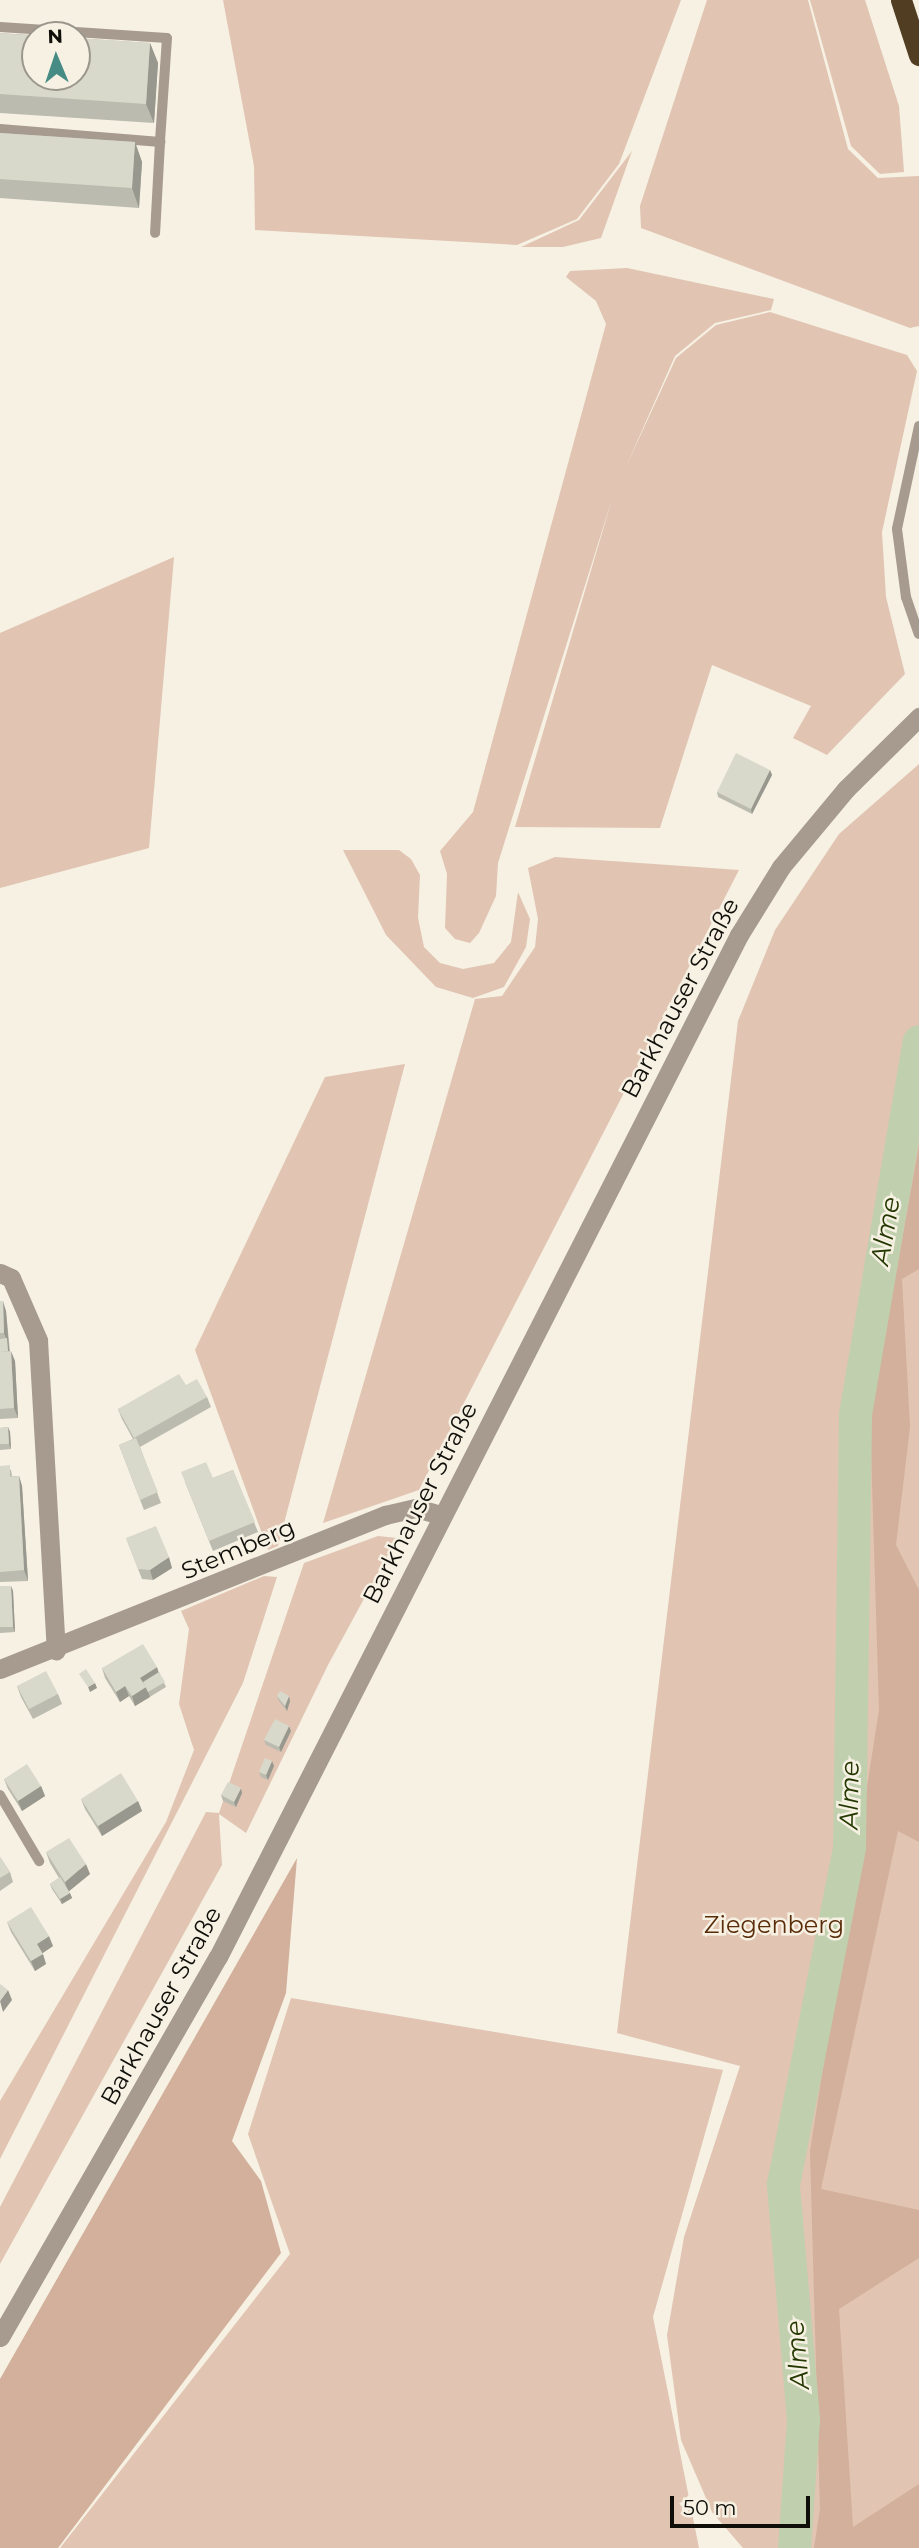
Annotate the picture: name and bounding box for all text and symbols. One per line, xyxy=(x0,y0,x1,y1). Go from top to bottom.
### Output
north arrow xyxy=(21,21,91,91)
text: N xyxy=(47,25,63,48)
street label: Barkhauser Straße xyxy=(615,893,745,1103)
water label: Alme xyxy=(865,1194,907,1268)
street label: Barkhauser Straße xyxy=(357,1397,483,1609)
street label: Stemberg xyxy=(177,1512,299,1586)
water label: Alme xyxy=(834,1760,866,1830)
street label: Barkhauser Straße xyxy=(94,1902,228,2110)
park label: Ziegenberg xyxy=(704,1911,844,1939)
water label: Alme xyxy=(779,2319,817,2391)
scale bar xyxy=(674,2482,814,2526)
text: 50 m xyxy=(683,2495,737,2520)

